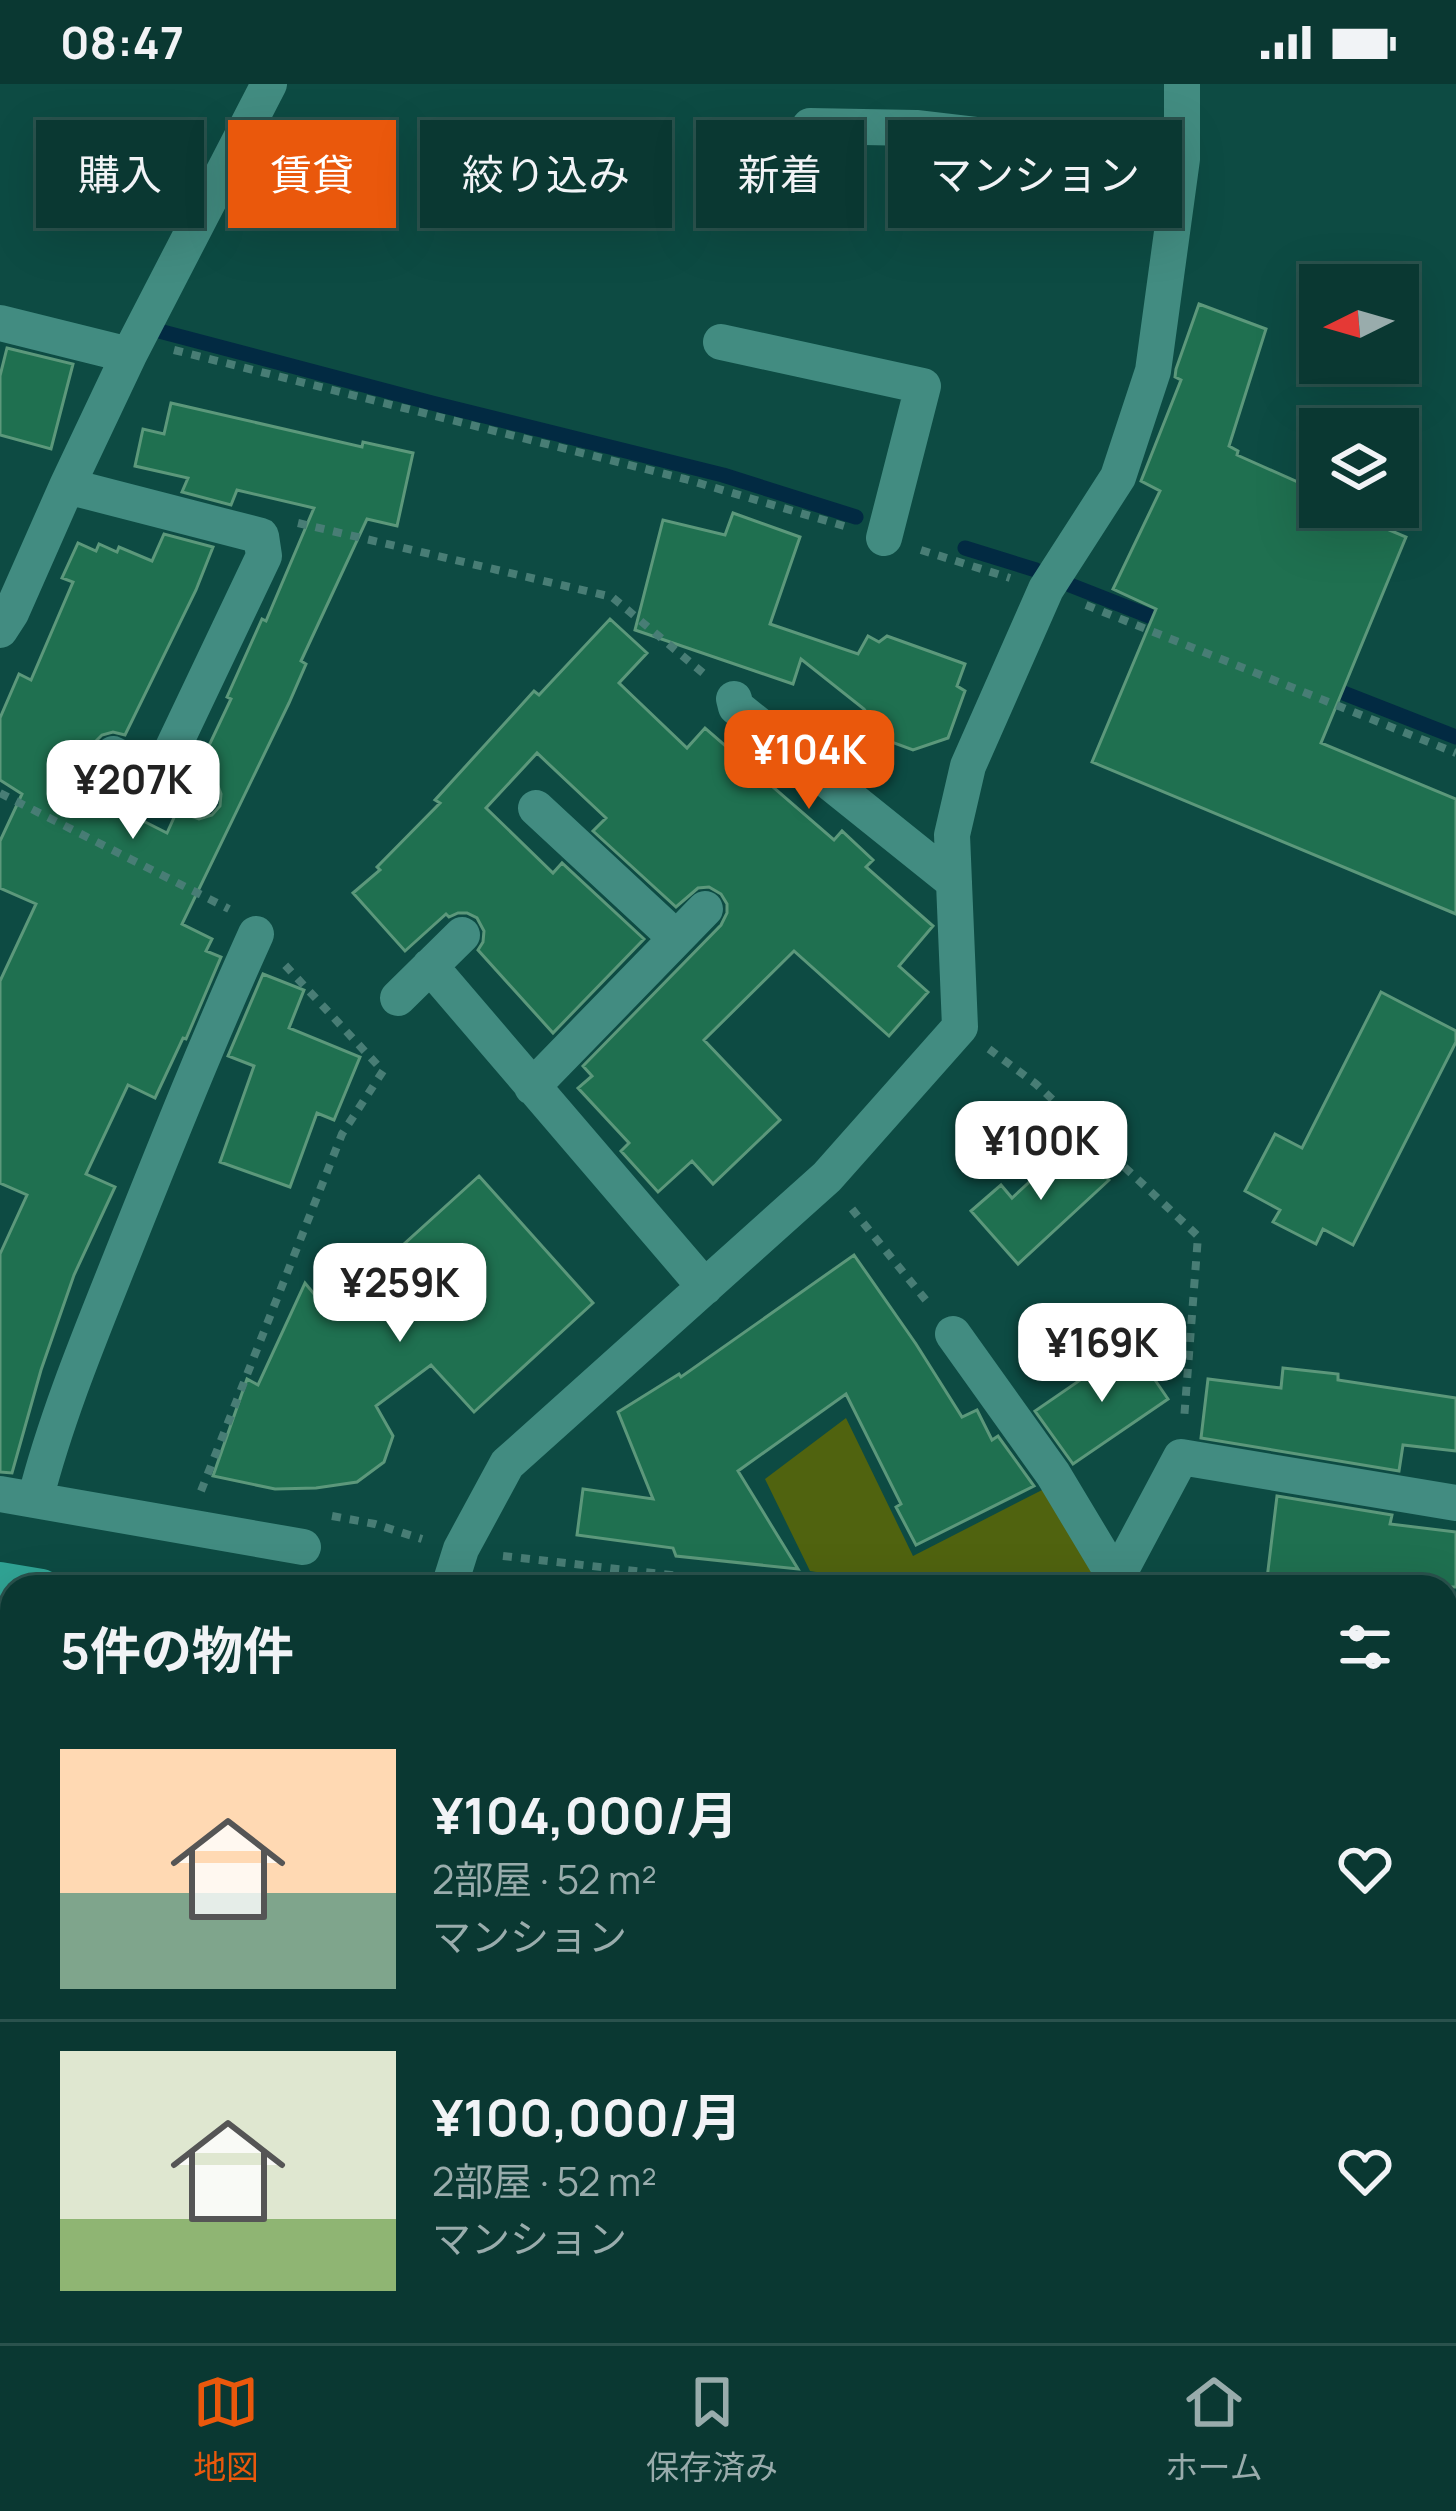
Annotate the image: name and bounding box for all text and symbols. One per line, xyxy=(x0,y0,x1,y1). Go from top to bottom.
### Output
text: 08:47 xyxy=(60,11,184,73)
chip: 購入 xyxy=(36,120,204,228)
chip: 賃貸 xyxy=(228,120,396,228)
chip: 絞り込み xyxy=(420,120,672,228)
chip: 新着 xyxy=(696,120,864,228)
chip: マンション xyxy=(888,120,1182,228)
north arrow xyxy=(1299,264,1419,384)
map controls xyxy=(1299,264,1419,528)
button: layers xyxy=(1299,408,1419,528)
pin: ¥104K xyxy=(725,710,893,812)
text: ¥104K xyxy=(751,722,867,776)
pin: ¥207K xyxy=(49,740,217,842)
text: ¥207K xyxy=(74,752,192,806)
pin: ¥100K xyxy=(957,1101,1125,1203)
text: ¥100K xyxy=(982,1113,1100,1167)
pin: ¥259K xyxy=(316,1243,484,1345)
text: ¥259K xyxy=(340,1255,460,1309)
pin: ¥169K xyxy=(1018,1303,1186,1405)
text: ¥169K xyxy=(1045,1315,1159,1369)
icon: filters xyxy=(1332,1614,1398,1680)
text: 5件の物件 xyxy=(60,1615,294,1684)
text: ¥104,000/月 xyxy=(432,1780,738,1849)
icon: home xyxy=(156,1797,300,1941)
icon: heart xyxy=(1332,1836,1398,1902)
text: 2部屋 · 52 m² xyxy=(432,1852,657,1906)
text: マンション xyxy=(432,1909,627,1963)
text: ¥100,000/月 xyxy=(432,2082,742,2151)
icon: home xyxy=(156,2099,300,2243)
icon: heart xyxy=(1332,2138,1398,2204)
text: 2部屋 · 52 m² xyxy=(432,2154,657,2208)
text: マンション xyxy=(432,2211,627,2265)
tab: 地図 xyxy=(193,2369,259,2489)
tab: 保存済み xyxy=(646,2369,778,2489)
tab: ホーム xyxy=(1165,2369,1263,2489)

